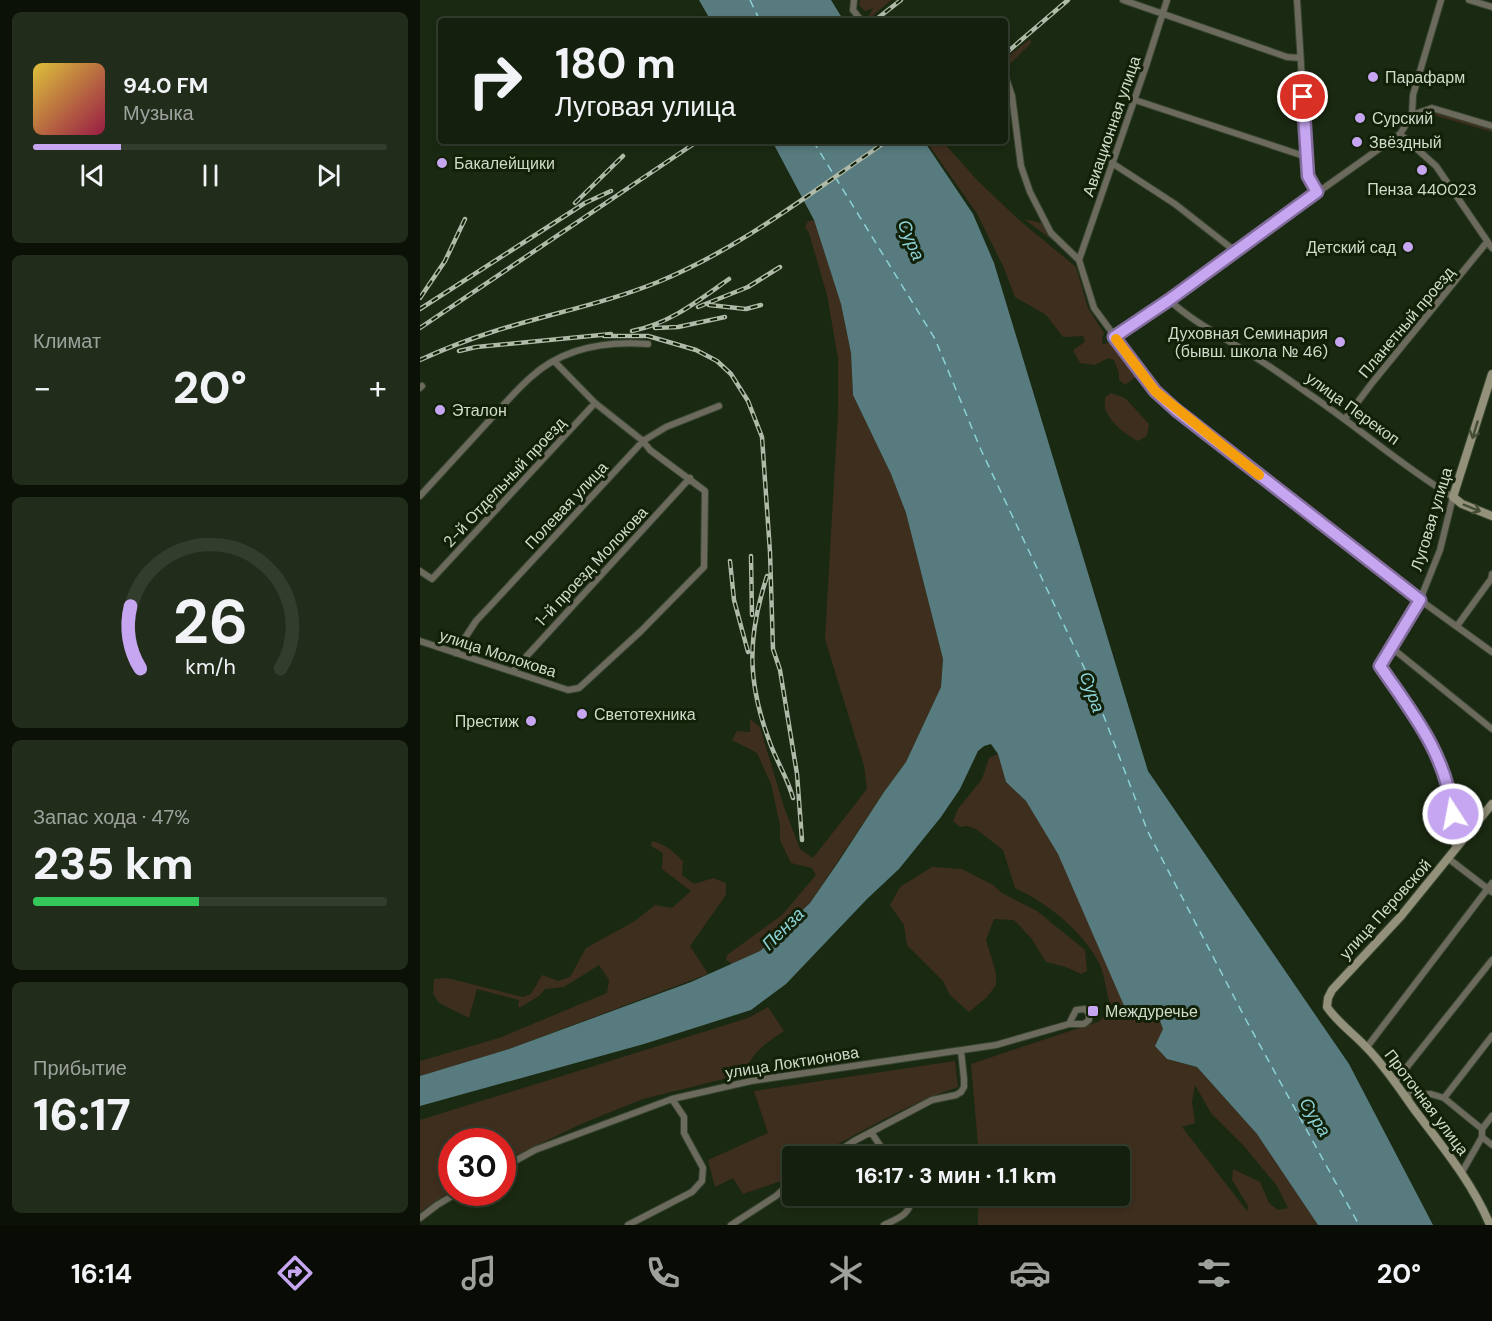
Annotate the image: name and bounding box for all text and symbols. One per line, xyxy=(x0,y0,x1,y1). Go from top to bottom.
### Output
text: 180 m xyxy=(555,36,676,91)
icon: right xyxy=(456,42,534,120)
street label: Авиационная улица xyxy=(1078,53,1145,199)
place label: Парафарм xyxy=(1385,67,1465,88)
marker: Парафарм xyxy=(1366,70,1380,84)
text: 94.0 FM xyxy=(123,71,208,100)
pin xyxy=(1277,71,1328,122)
icon: arrive xyxy=(1286,80,1319,113)
text: Луговая улица xyxy=(555,89,736,124)
text: Музыка xyxy=(123,100,194,126)
place label: Сурский xyxy=(1372,108,1433,129)
marker: Сурский xyxy=(1353,111,1367,125)
place label: Звёздный xyxy=(1369,132,1442,153)
marker: Звёздный xyxy=(1350,135,1364,149)
place label: Бакалейщики xyxy=(454,153,555,174)
marker: Бакалейщики xyxy=(435,156,449,170)
icon: previous xyxy=(76,159,109,192)
icon: pause xyxy=(194,159,227,192)
icon: next xyxy=(312,159,345,192)
marker: Пенза 440023 xyxy=(1415,163,1429,177)
place label: Пенза 440023 xyxy=(1367,179,1477,200)
water label: Сура xyxy=(892,216,930,264)
place label: Детский сад xyxy=(1306,237,1397,258)
marker: Детский сад xyxy=(1401,240,1415,254)
street label: Планетный проезд xyxy=(1354,262,1460,382)
place label: Духовная Семинария (бывш. школа № 46) xyxy=(1168,323,1328,362)
text: Климат xyxy=(33,328,101,354)
marker: Духовная Семинария (бывш. школа № 46) xyxy=(1333,335,1347,349)
text: 20° xyxy=(173,358,247,417)
text: − xyxy=(33,366,51,409)
text: + xyxy=(369,366,387,409)
street label: улица Перекоп xyxy=(1302,367,1404,450)
place label: Эталон xyxy=(452,400,507,421)
marker: Эталон xyxy=(433,403,447,417)
street label: 2-й Отдельный проезд xyxy=(439,412,571,552)
one-way arrow xyxy=(1468,420,1479,439)
street label: Полевая улица xyxy=(520,457,612,554)
street label: Луговая улица xyxy=(1406,465,1457,573)
street label: 1-й проезд Молокова xyxy=(530,502,652,631)
one-way arrow xyxy=(1462,503,1481,514)
text: 26 xyxy=(172,582,248,663)
street label: улица Молокова xyxy=(437,625,559,682)
text: km/h xyxy=(185,654,235,682)
water label: Сура xyxy=(1074,668,1110,716)
place label: Светотехника xyxy=(594,704,696,725)
marker: Светотехника xyxy=(575,707,589,721)
place label: Престиж xyxy=(455,711,519,732)
marker: Престиж xyxy=(524,714,538,728)
position arrow xyxy=(1421,782,1485,846)
text: Запас хода · 47% xyxy=(33,804,190,830)
text: 235 km xyxy=(33,834,194,893)
street label: улица Перовской xyxy=(1335,855,1436,964)
water label: Пенза xyxy=(756,902,810,956)
place label: Междуречье xyxy=(1105,1001,1198,1022)
marker: Междуречье xyxy=(1086,1004,1100,1018)
street label: улица Локтионова xyxy=(724,1042,860,1083)
street label: Проточная улица xyxy=(1380,1045,1473,1160)
text: Прибытие xyxy=(33,1055,127,1081)
text: 16:17 xyxy=(33,1085,131,1144)
water label: Сура xyxy=(1294,1093,1336,1141)
speed limit sign: 30 xyxy=(438,1128,516,1206)
text: 16:17 · 3 мин · 1.1 km xyxy=(856,1161,1056,1190)
icon: directions xyxy=(274,1252,316,1294)
icon: music xyxy=(458,1252,500,1294)
icon: phone xyxy=(642,1252,684,1294)
icon: climate xyxy=(825,1252,867,1294)
icon: car xyxy=(1009,1252,1051,1294)
icon: filters xyxy=(1193,1252,1235,1294)
text: 16:14 xyxy=(71,1256,132,1291)
text: 20° xyxy=(1377,1256,1421,1291)

